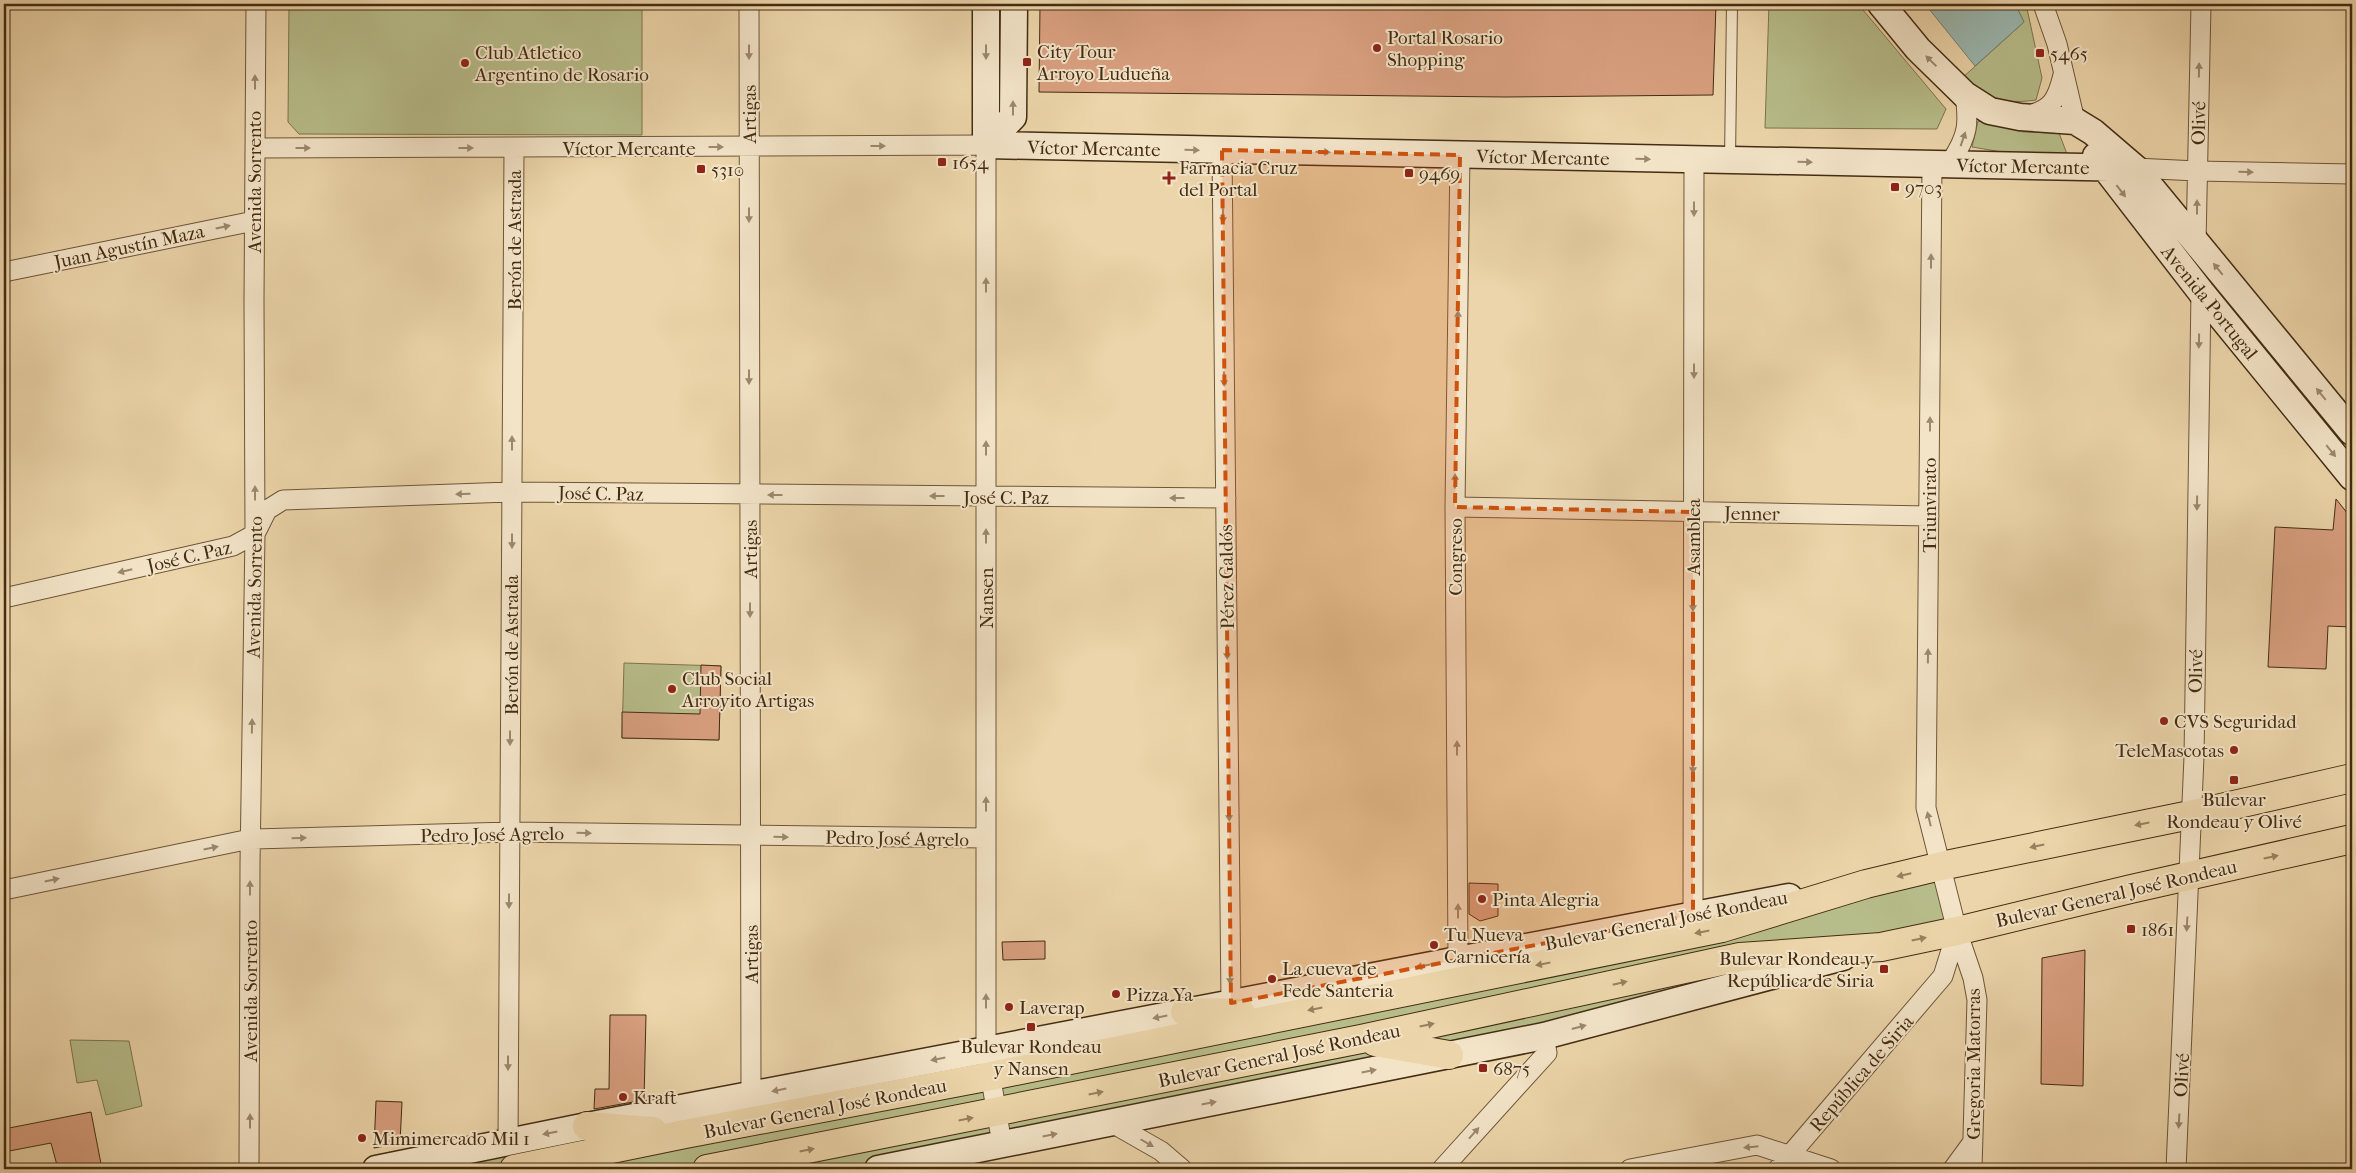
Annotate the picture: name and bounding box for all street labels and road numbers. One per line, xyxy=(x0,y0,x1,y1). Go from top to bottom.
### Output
street label: Artigas xyxy=(739,85,761,144)
street label: Olivé xyxy=(2188,101,2210,145)
street label: Avenida Sorrento xyxy=(244,111,266,254)
street label: Víctor Mercante xyxy=(1026,137,1161,161)
street label: Víctor Mercante xyxy=(561,138,696,160)
street label: Víctor Mercante xyxy=(1475,146,1610,170)
street label: Víctor Mercante xyxy=(1955,155,2090,179)
street label: Berón de Astrada xyxy=(504,170,526,310)
street label: Juan Agustín Maza xyxy=(50,220,206,274)
street label: Avenida Portugal xyxy=(2156,240,2262,364)
street label: Triunvirato xyxy=(1919,457,1941,552)
street label: José C. Paz xyxy=(556,482,644,506)
street label: José C. Paz xyxy=(961,487,1049,509)
street label: Asamblea xyxy=(1683,498,1705,576)
street label: Jenner xyxy=(1722,502,1781,525)
street label: Avenida Sorrento xyxy=(243,515,267,659)
street label: Congreso xyxy=(1445,518,1467,596)
street label: Artigas xyxy=(740,520,762,579)
street label: Pérez Galdós xyxy=(1215,524,1239,629)
street label: José C. Paz xyxy=(143,537,233,578)
street label: Nansen xyxy=(976,567,998,629)
street label: Berón de Astrada xyxy=(501,575,523,715)
street label: Olivé xyxy=(2185,649,2207,693)
street label: Pedro José Agrelo xyxy=(420,823,565,847)
street label: Pedro José Agrelo xyxy=(825,827,969,851)
street label: Bulevar General José Rondeau xyxy=(1993,855,2239,932)
street label: Bulevar General José Rondeau xyxy=(1543,887,1790,955)
street label: Avenida Sorrento xyxy=(240,920,262,1063)
street label: Artigas xyxy=(741,925,763,984)
street label: Gregoria Matorras xyxy=(1963,988,1985,1140)
street label: República de Siria xyxy=(1805,1011,1918,1136)
street label: Bulevar General José Rondeau xyxy=(1156,1019,1403,1092)
street label: Olivé xyxy=(2170,1052,2194,1098)
street label: Bulevar General José Rondeau xyxy=(702,1075,949,1143)

